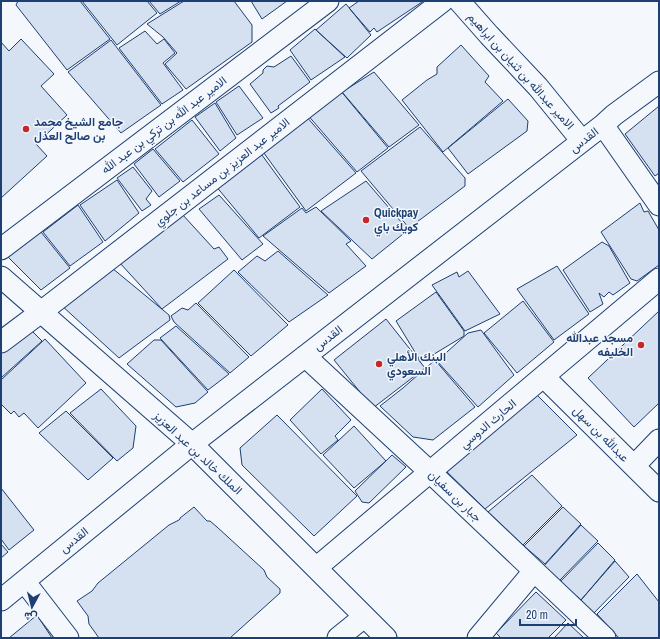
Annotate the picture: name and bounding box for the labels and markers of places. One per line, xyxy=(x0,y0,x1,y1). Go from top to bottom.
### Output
place label: جامع الشيخ محمد بن صالح العذل xyxy=(34,114,123,144)
marker: جامع الشيخ محمد بن صالح العذل xyxy=(21,124,31,134)
place label: Quickpay كويك باي xyxy=(374,205,419,237)
marker: Quickpay كويك باي xyxy=(361,215,371,225)
place label: مسجد عبدالله الخليفه xyxy=(566,330,633,360)
marker: مسجد عبدالله الخليفه xyxy=(636,340,646,350)
place label: البنك الأهلي السعودي xyxy=(387,349,446,381)
marker: البنك الأهلي السعودي xyxy=(374,359,384,369)

